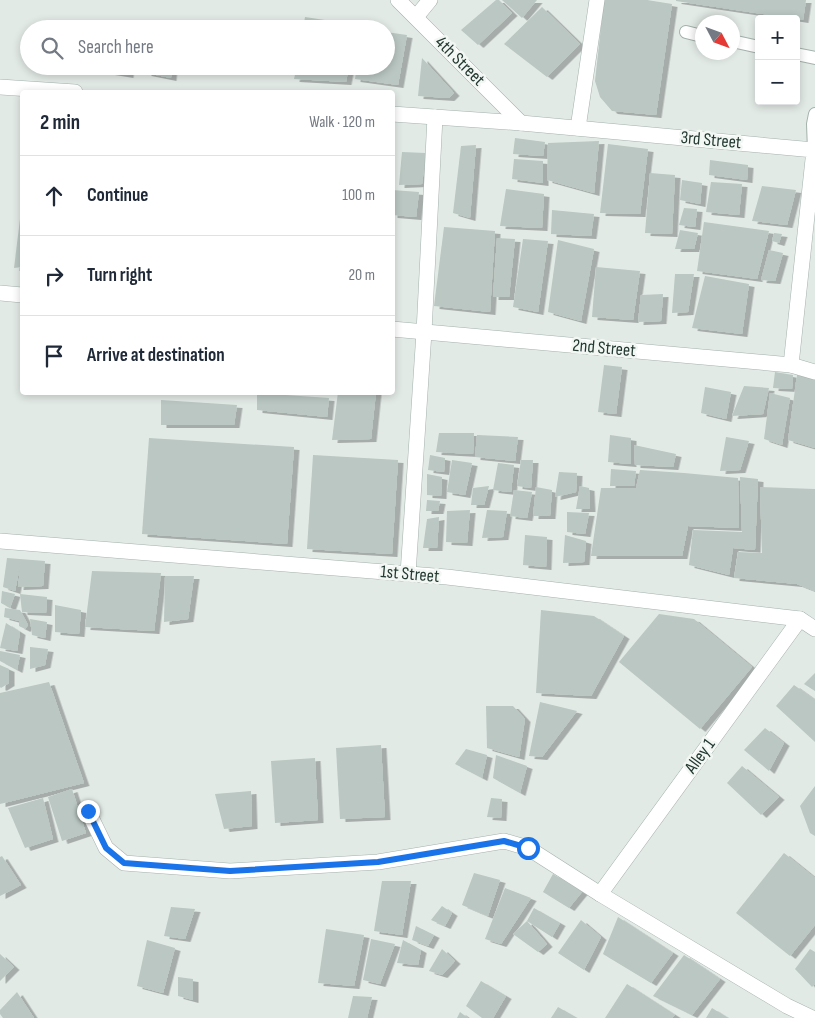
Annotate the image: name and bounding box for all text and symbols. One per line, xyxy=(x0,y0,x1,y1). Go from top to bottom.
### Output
north arrow xyxy=(695,15,740,60)
map controls xyxy=(755,15,800,105)
button: + xyxy=(755,15,800,60)
search box xyxy=(20,20,395,75)
street label: 4th Street xyxy=(431,32,490,91)
icon: search xyxy=(38,34,66,62)
text: Search here xyxy=(78,36,154,59)
button: − xyxy=(755,60,800,105)
text: 2 min xyxy=(40,110,80,135)
text: Walk · 120 m xyxy=(309,113,375,132)
street label: 3rd Street xyxy=(680,127,743,153)
icon: ahead xyxy=(40,182,68,210)
text: Continue xyxy=(87,184,148,207)
text: 100 m xyxy=(342,186,375,205)
icon: right xyxy=(40,262,68,290)
text: Turn right xyxy=(87,264,152,287)
text: 20 m xyxy=(348,266,375,285)
street label: 2nd Street xyxy=(571,335,637,361)
icon: arrive xyxy=(40,342,68,370)
text: Arrive at destination xyxy=(87,344,225,367)
street label: 1st Street xyxy=(380,561,441,587)
street label: Alley 1 xyxy=(680,734,720,778)
route end xyxy=(77,800,100,823)
route start xyxy=(517,837,540,860)

